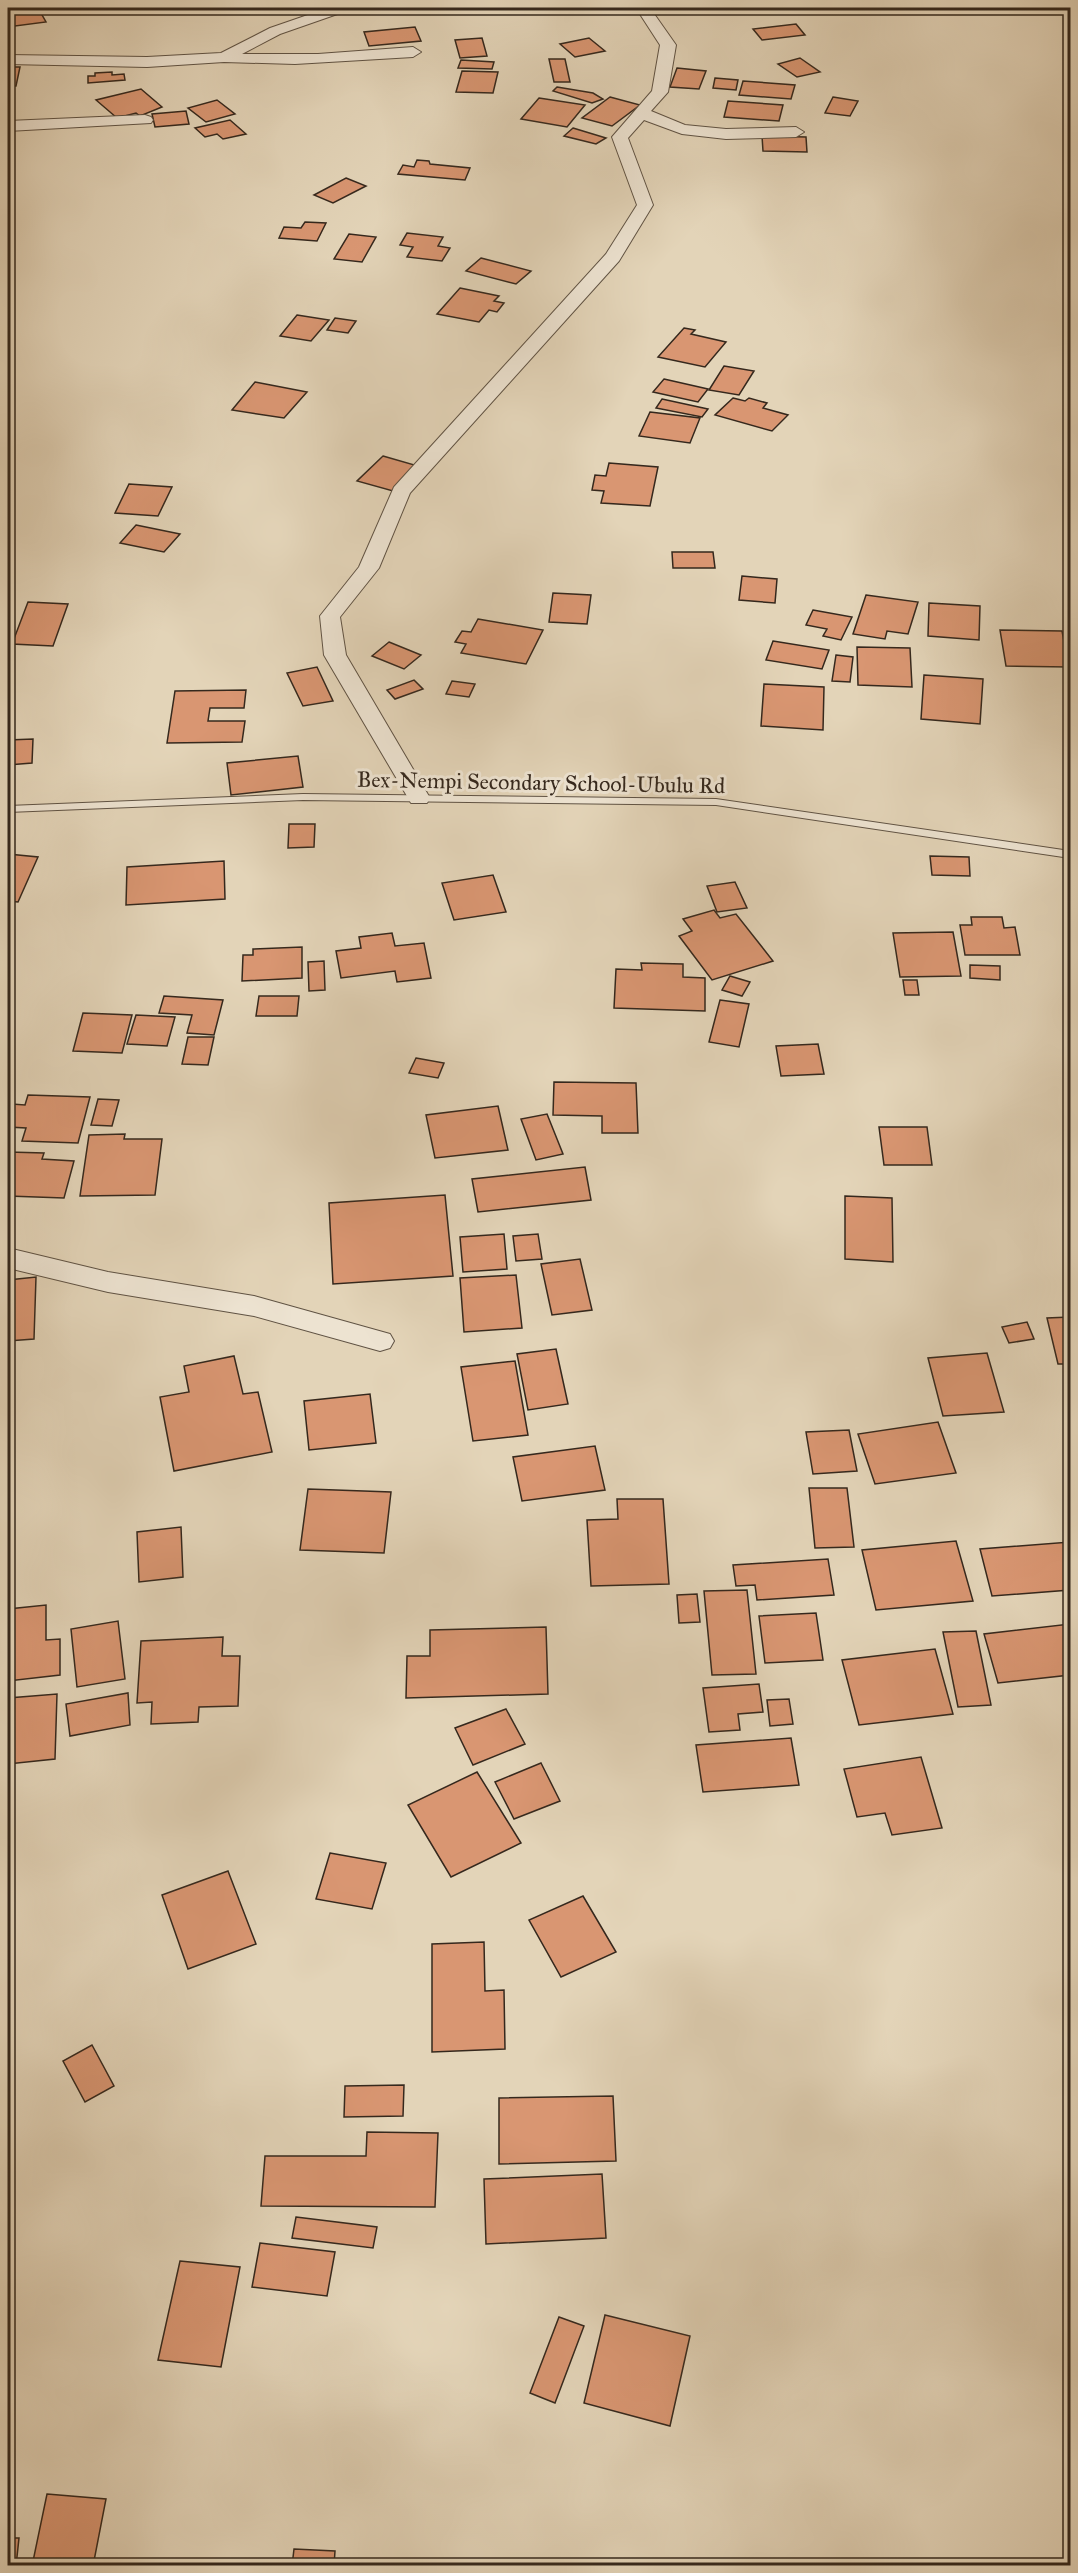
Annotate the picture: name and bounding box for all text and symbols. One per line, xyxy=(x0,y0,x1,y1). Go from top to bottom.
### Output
street label: Bex-Nempi Secondary School-Ubulu Rd xyxy=(357,766,725,799)

